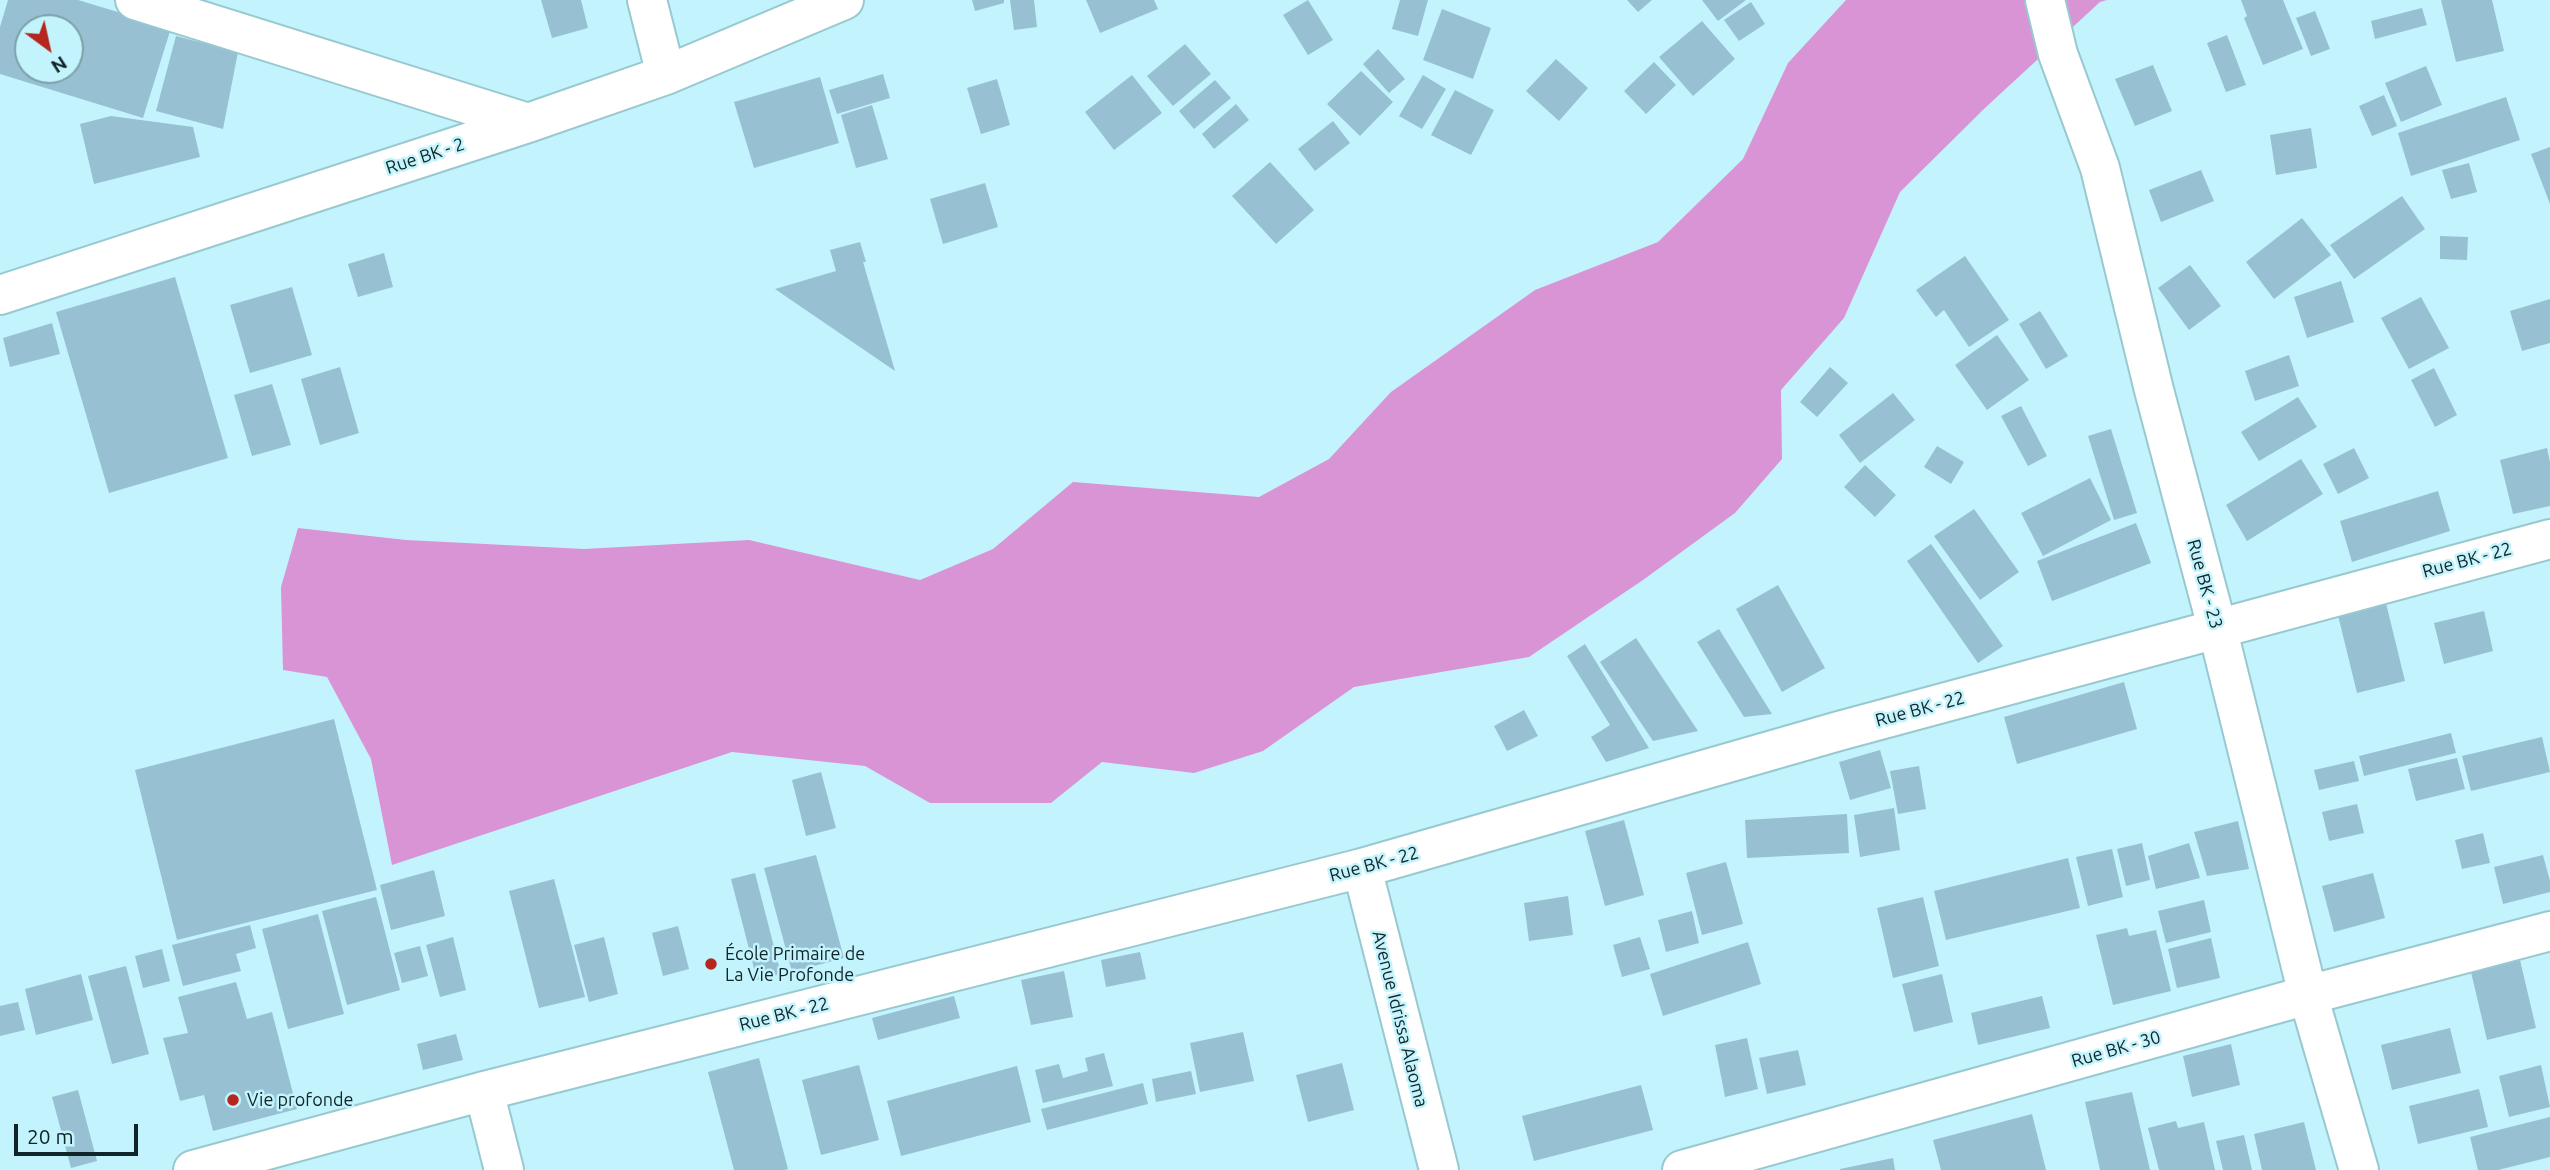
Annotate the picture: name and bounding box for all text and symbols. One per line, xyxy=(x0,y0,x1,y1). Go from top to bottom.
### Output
north arrow xyxy=(14,14,84,84)
text: N xyxy=(47,52,71,78)
street label: Rue BK - 2 xyxy=(383,133,467,179)
street label: Rue BK - 23 xyxy=(2183,537,2227,631)
street label: Rue BK - 22 xyxy=(2420,538,2514,582)
street label: Rue BK - 22 xyxy=(1873,687,1967,731)
street label: Rue BK - 22 xyxy=(1327,842,1421,886)
street label: Avenue Idrissa Alaoma xyxy=(1368,929,1432,1109)
place label: École Primaire de La Vie Profonde xyxy=(725,943,865,986)
marker: École Primaire de La Vie Profonde xyxy=(703,956,719,972)
street label: Rue BK - 22 xyxy=(737,992,831,1036)
street label: Rue BK - 30 xyxy=(2069,1026,2163,1072)
place label: Vie profonde xyxy=(247,1089,353,1111)
marker: Vie profonde xyxy=(225,1092,241,1108)
scale bar xyxy=(18,1110,142,1154)
text: 20 m xyxy=(27,1124,74,1148)

